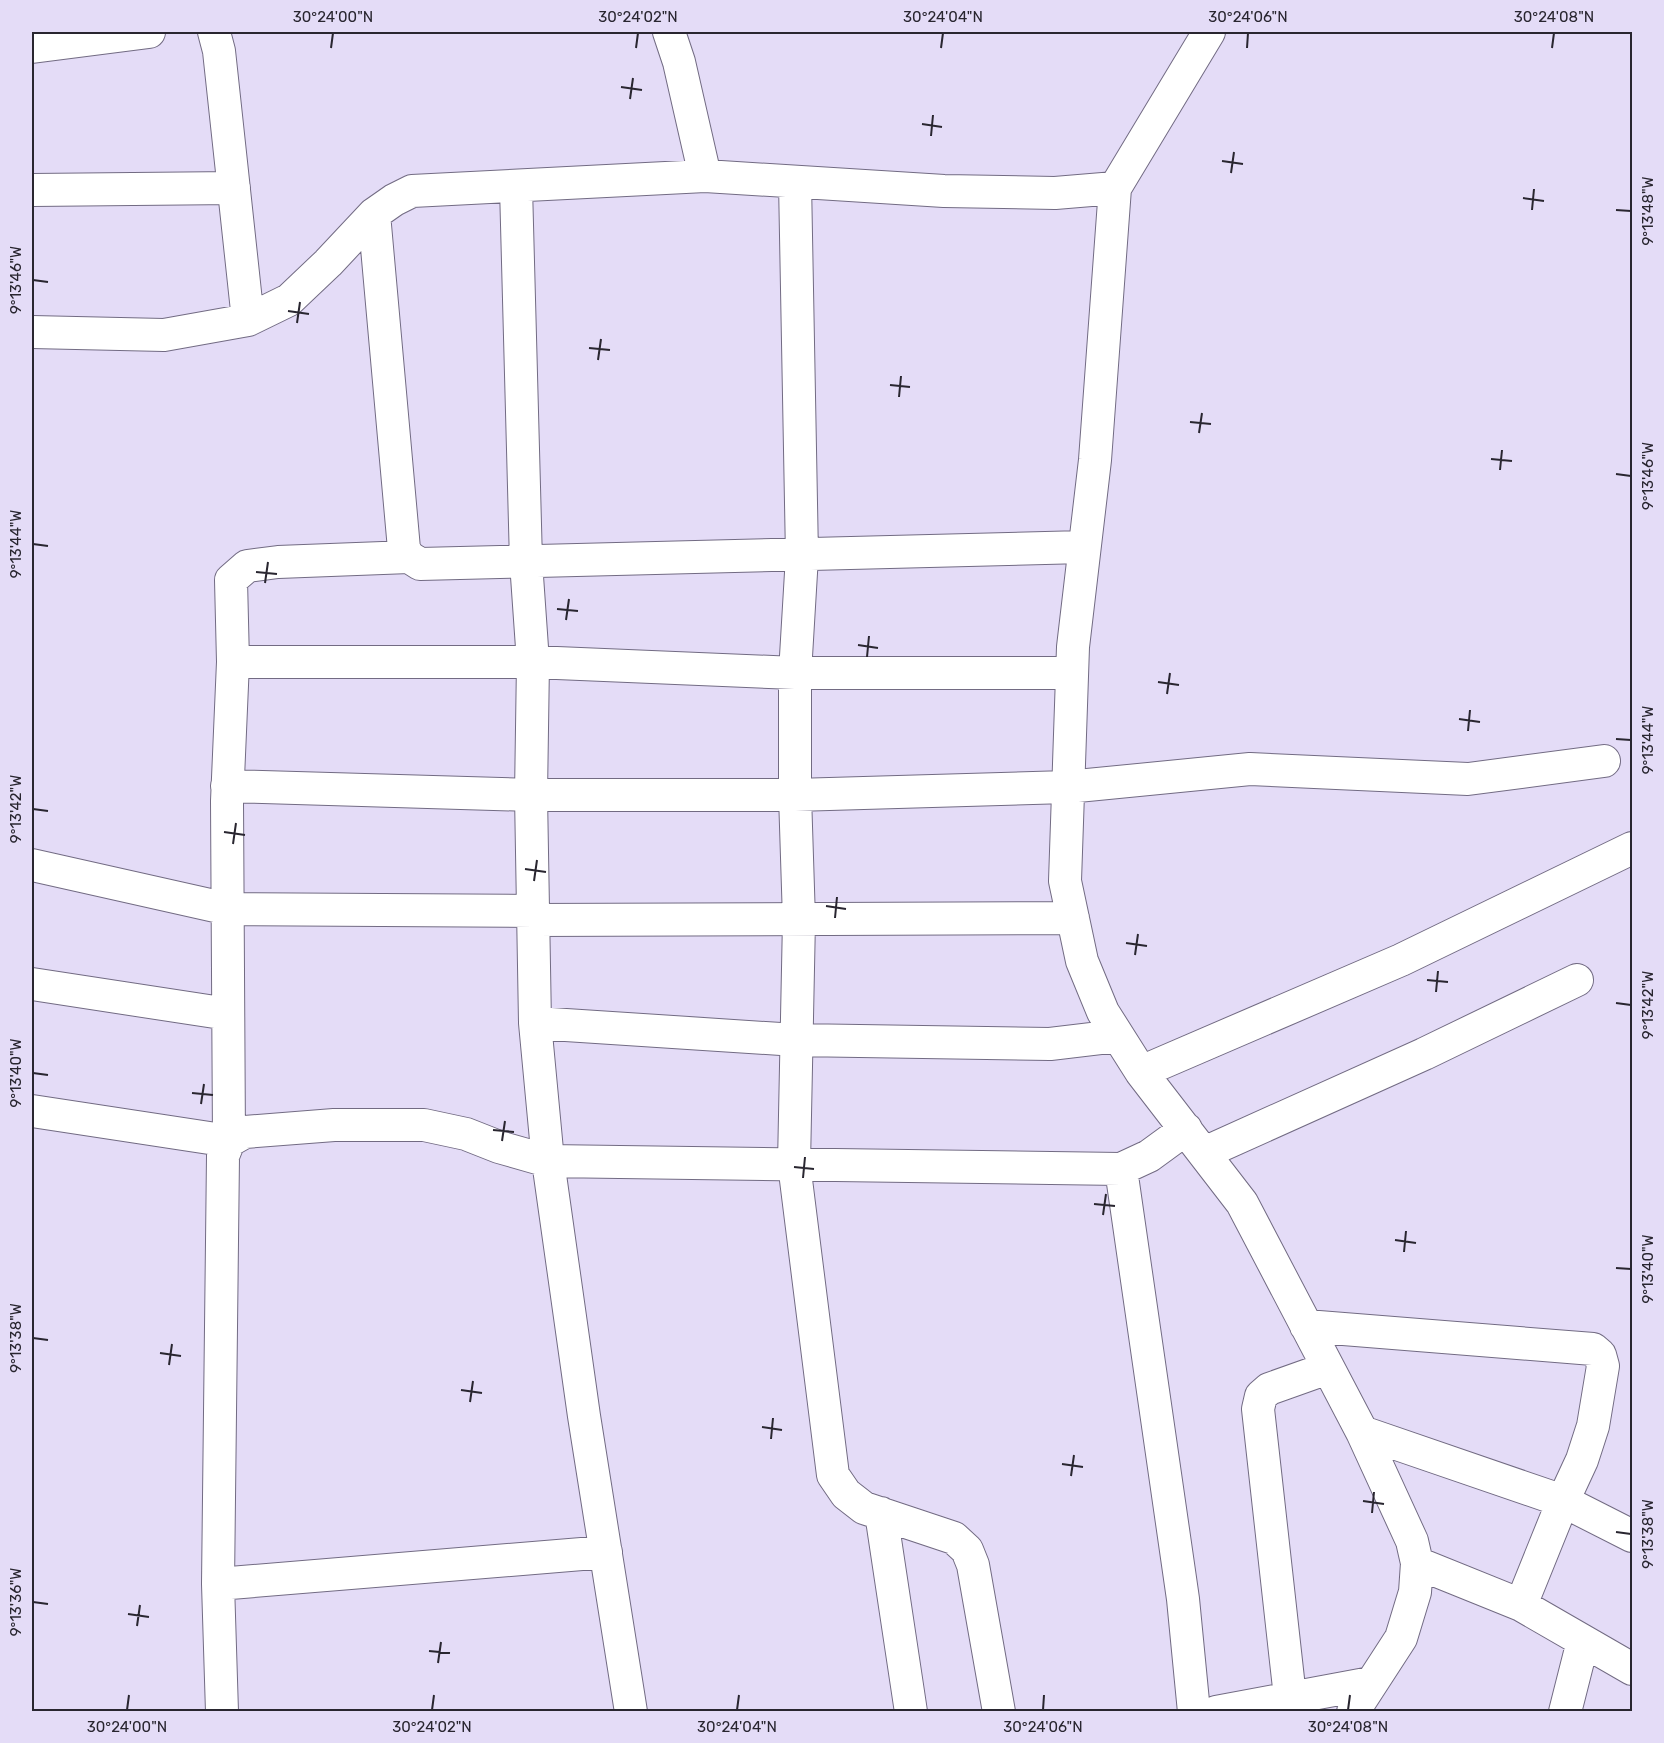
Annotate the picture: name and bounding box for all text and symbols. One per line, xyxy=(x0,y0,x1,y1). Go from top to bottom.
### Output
text: 30°24'00"N xyxy=(293,8,373,26)
text: 30°24'02"N xyxy=(598,8,678,26)
text: 30°24'04"N xyxy=(903,8,983,26)
text: 30°24'06"N xyxy=(1208,8,1288,26)
text: 30°24'08"N xyxy=(1514,8,1594,26)
text: 9°13'48"W xyxy=(1639,176,1657,246)
text: 9°13'46"W xyxy=(7,246,25,314)
text: 9°13'46"W xyxy=(1639,442,1657,510)
text: 9°13'44"W xyxy=(7,510,25,578)
text: 9°13'44"W xyxy=(1639,706,1657,774)
text: 9°13'42"W xyxy=(7,775,25,843)
text: 9°13'42"W xyxy=(1639,971,1657,1039)
text: 9°13'40"W xyxy=(7,1038,25,1108)
text: 9°13'40"W xyxy=(1639,1234,1657,1304)
text: 9°13'38"W xyxy=(7,1303,25,1373)
text: 9°13'38"W xyxy=(1639,1499,1657,1569)
text: 9°13'36"W xyxy=(7,1568,25,1636)
text: 30°24'00"N xyxy=(87,1718,167,1736)
text: 30°24'02"N xyxy=(392,1718,472,1736)
text: 30°24'04"N xyxy=(697,1718,777,1736)
text: 30°24'06"N xyxy=(1003,1718,1083,1736)
text: 30°24'08"N xyxy=(1308,1718,1388,1736)

